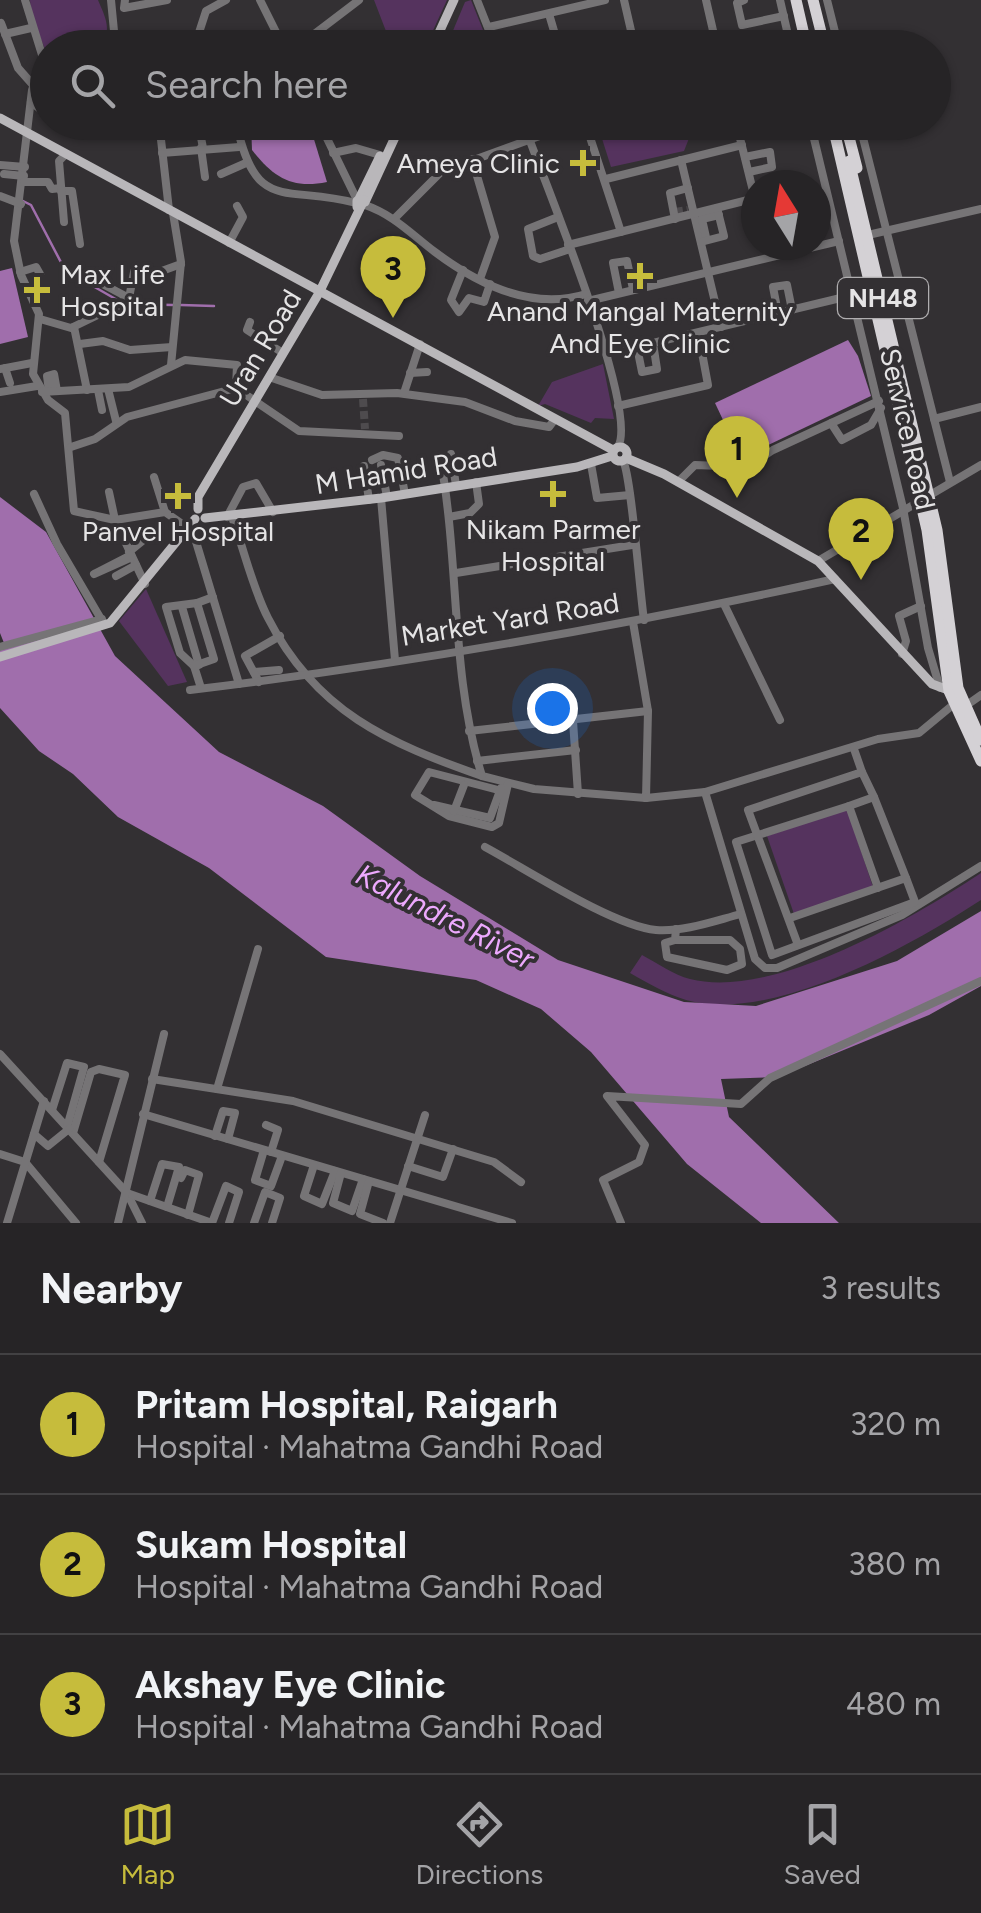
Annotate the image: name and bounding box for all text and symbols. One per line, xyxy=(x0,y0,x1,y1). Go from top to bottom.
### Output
search box xyxy=(30,30,951,140)
icon: search xyxy=(65,58,120,113)
text: Search here xyxy=(145,62,348,108)
place label: Ameya Clinic xyxy=(397,146,560,180)
marker: Ameya Clinic xyxy=(570,150,596,176)
north arrow xyxy=(741,170,831,260)
pin: 3 xyxy=(360,236,426,318)
place label: Max Life Hospital xyxy=(60,257,165,323)
marker: Anand Mangal Maternity And Eye Clinic xyxy=(627,263,653,289)
marker: Max Life Hospital xyxy=(24,277,50,303)
road number: NH48 xyxy=(838,278,928,318)
street label: Uran Road xyxy=(212,283,308,413)
place label: Anand Mangal Maternity And Eye Clinic xyxy=(487,294,793,360)
street label: Service Road xyxy=(873,345,943,513)
pin: 1 xyxy=(704,416,770,498)
street label: M Hamid Road xyxy=(312,439,500,501)
marker: Nikam Parmer Hospital xyxy=(540,481,566,507)
marker: Panvel Hospital xyxy=(165,483,191,509)
pin: 2 xyxy=(828,498,894,580)
place label: Nikam Parmer Hospital xyxy=(466,512,641,578)
place label: Panvel Hospital xyxy=(82,514,274,548)
street label: Market Yard Road xyxy=(399,585,621,653)
your location xyxy=(527,683,578,734)
water label: Kalundre River xyxy=(350,856,542,978)
text: Nearby xyxy=(40,1263,182,1314)
text: 3 results xyxy=(821,1269,941,1307)
text: Pritam Hospital, Raigarh xyxy=(135,1382,558,1428)
text: 1 xyxy=(66,1405,79,1443)
text: 320 m xyxy=(850,1405,941,1443)
text: Hospital · Mahatma Gandhi Road xyxy=(135,1428,603,1466)
text: Sukam Hospital xyxy=(135,1522,407,1568)
text: 2 xyxy=(63,1545,82,1583)
text: 380 m xyxy=(848,1545,941,1583)
text: Hospital · Mahatma Gandhi Road xyxy=(135,1568,603,1606)
text: Akshay Eye Clinic xyxy=(135,1662,446,1708)
text: 3 xyxy=(64,1685,81,1723)
text: 480 m xyxy=(846,1685,941,1723)
text: Hospital · Mahatma Gandhi Road xyxy=(135,1708,603,1746)
tab: Map xyxy=(120,1797,175,1891)
tab: Directions xyxy=(416,1797,543,1891)
tab: Saved xyxy=(784,1797,861,1891)

